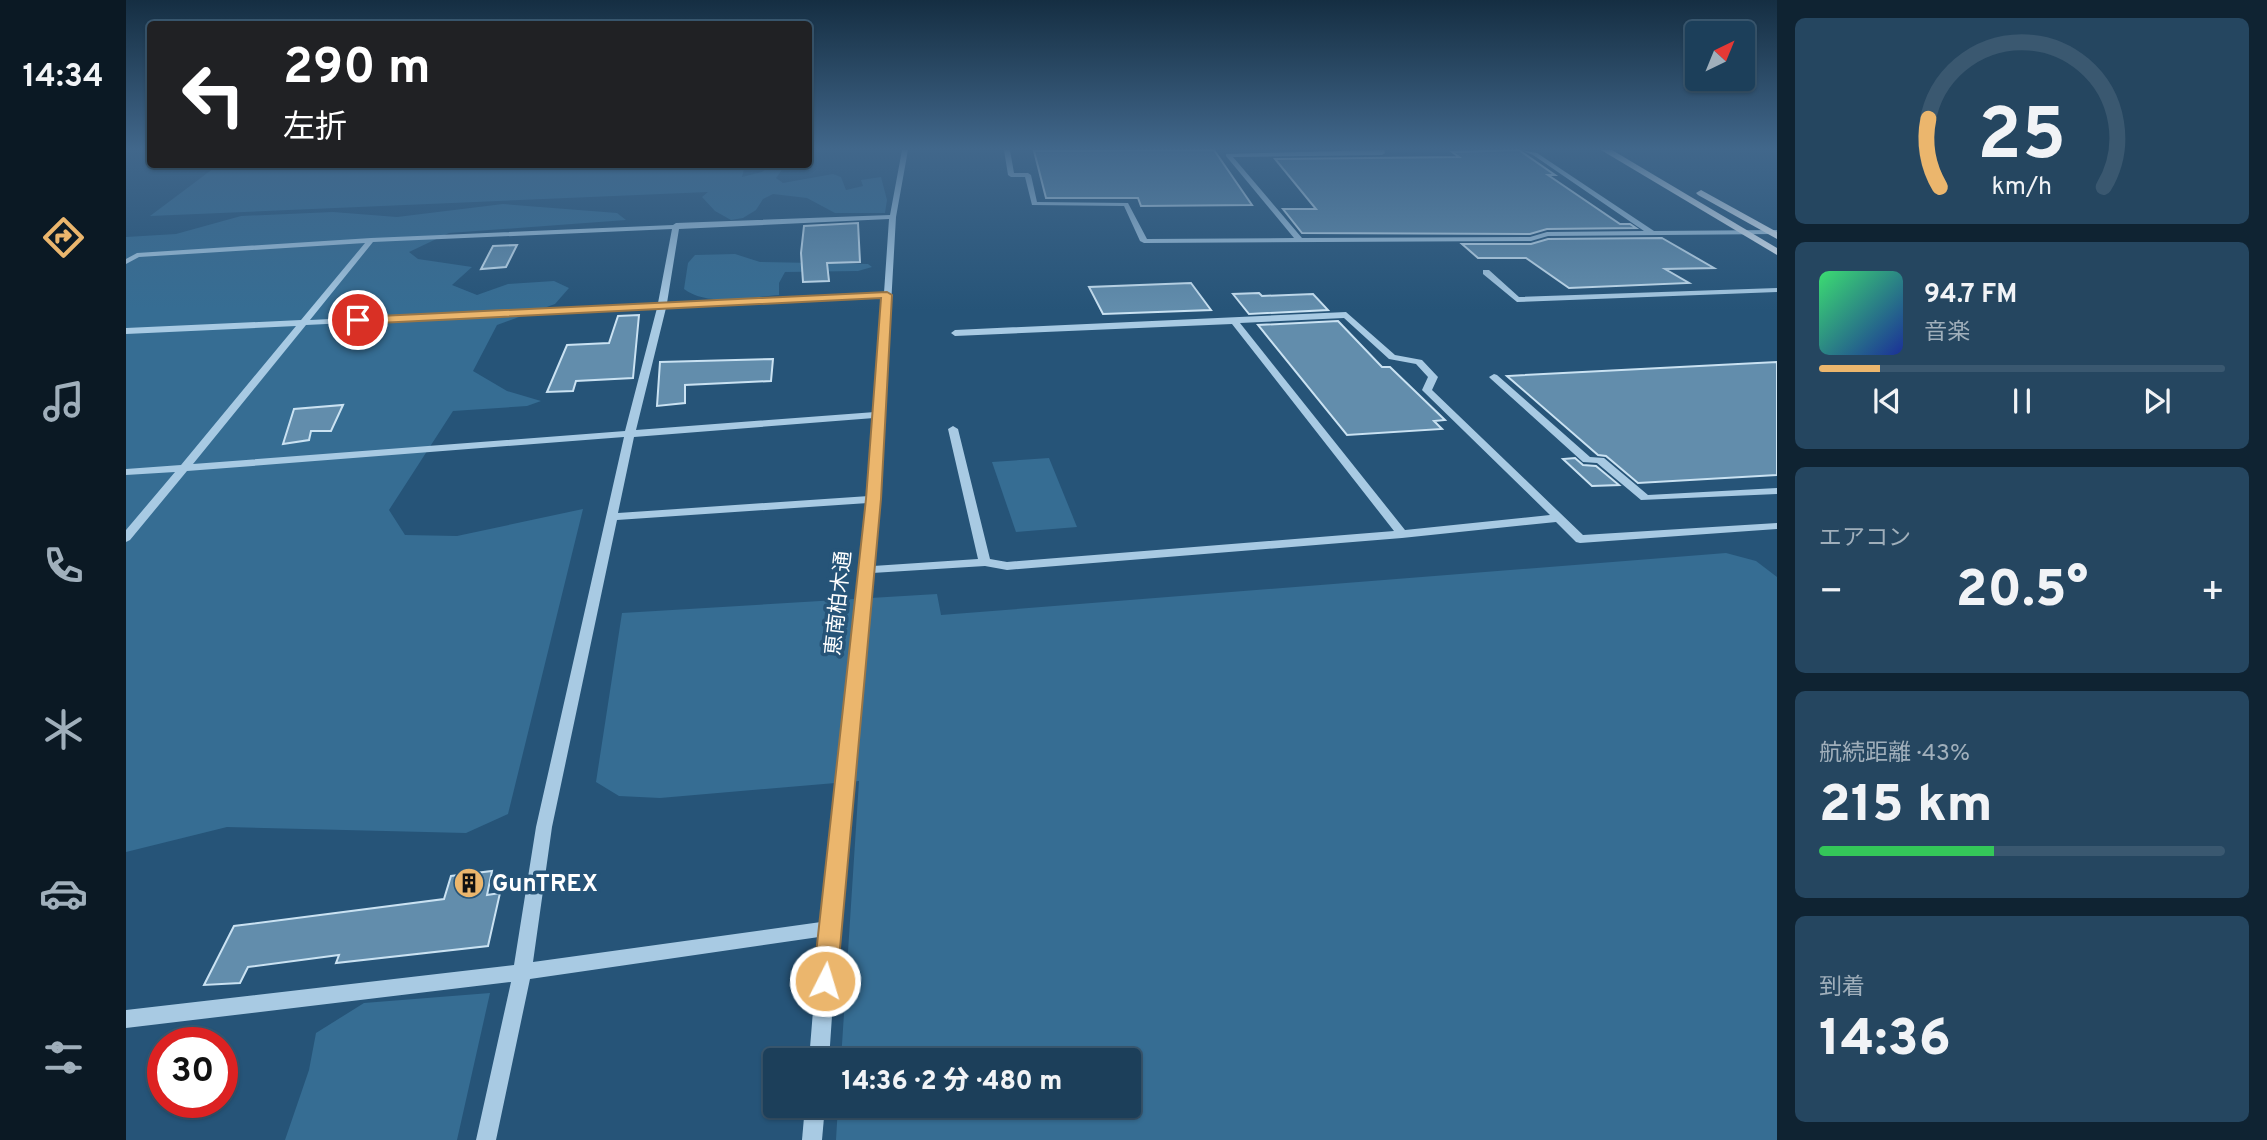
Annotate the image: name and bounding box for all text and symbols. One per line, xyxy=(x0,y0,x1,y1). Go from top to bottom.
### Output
north arrow xyxy=(1685,21,1755,91)
map controls xyxy=(1685,21,1755,91)
text: 290 m xyxy=(283,39,431,101)
icon: left xyxy=(168,49,259,140)
text: 14:34 xyxy=(23,58,103,98)
text: 25 xyxy=(1978,94,2067,186)
text: 左折 xyxy=(283,109,347,149)
text: km/h xyxy=(1992,172,2052,204)
icon: directions xyxy=(39,213,88,262)
text: 94.7 FM xyxy=(1924,279,2017,312)
pin xyxy=(328,290,388,350)
icon: arrive xyxy=(339,301,377,339)
text: 音楽 xyxy=(1924,319,1970,348)
icon: music xyxy=(39,377,88,426)
icon: previous xyxy=(1868,382,1906,420)
icon: pause xyxy=(2003,382,2041,420)
icon: next xyxy=(2138,382,2176,420)
text: エアコン xyxy=(1819,525,1911,554)
icon: phone xyxy=(39,541,88,590)
street label: 恵南柏木通 xyxy=(821,550,858,657)
text: 20.5° xyxy=(1956,559,2088,625)
text: − xyxy=(1819,569,1844,618)
text: + xyxy=(2200,569,2225,618)
icon: climate xyxy=(39,705,88,754)
text: 航続距離 · 43% xyxy=(1819,740,1970,769)
text: 215 km xyxy=(1819,774,1993,840)
building icon: GunTREX xyxy=(452,866,486,900)
icon: car xyxy=(39,869,88,918)
place label: GunTREX xyxy=(492,870,598,900)
position arrow xyxy=(788,944,862,1018)
text: 到着 xyxy=(1819,974,1865,1003)
text: 14:36 xyxy=(1819,1008,1951,1074)
speed limit sign: 30 xyxy=(147,1027,238,1118)
icon: filters xyxy=(39,1033,88,1082)
text: 14:36 · 2 分 · 480 m xyxy=(842,1066,1062,1099)

